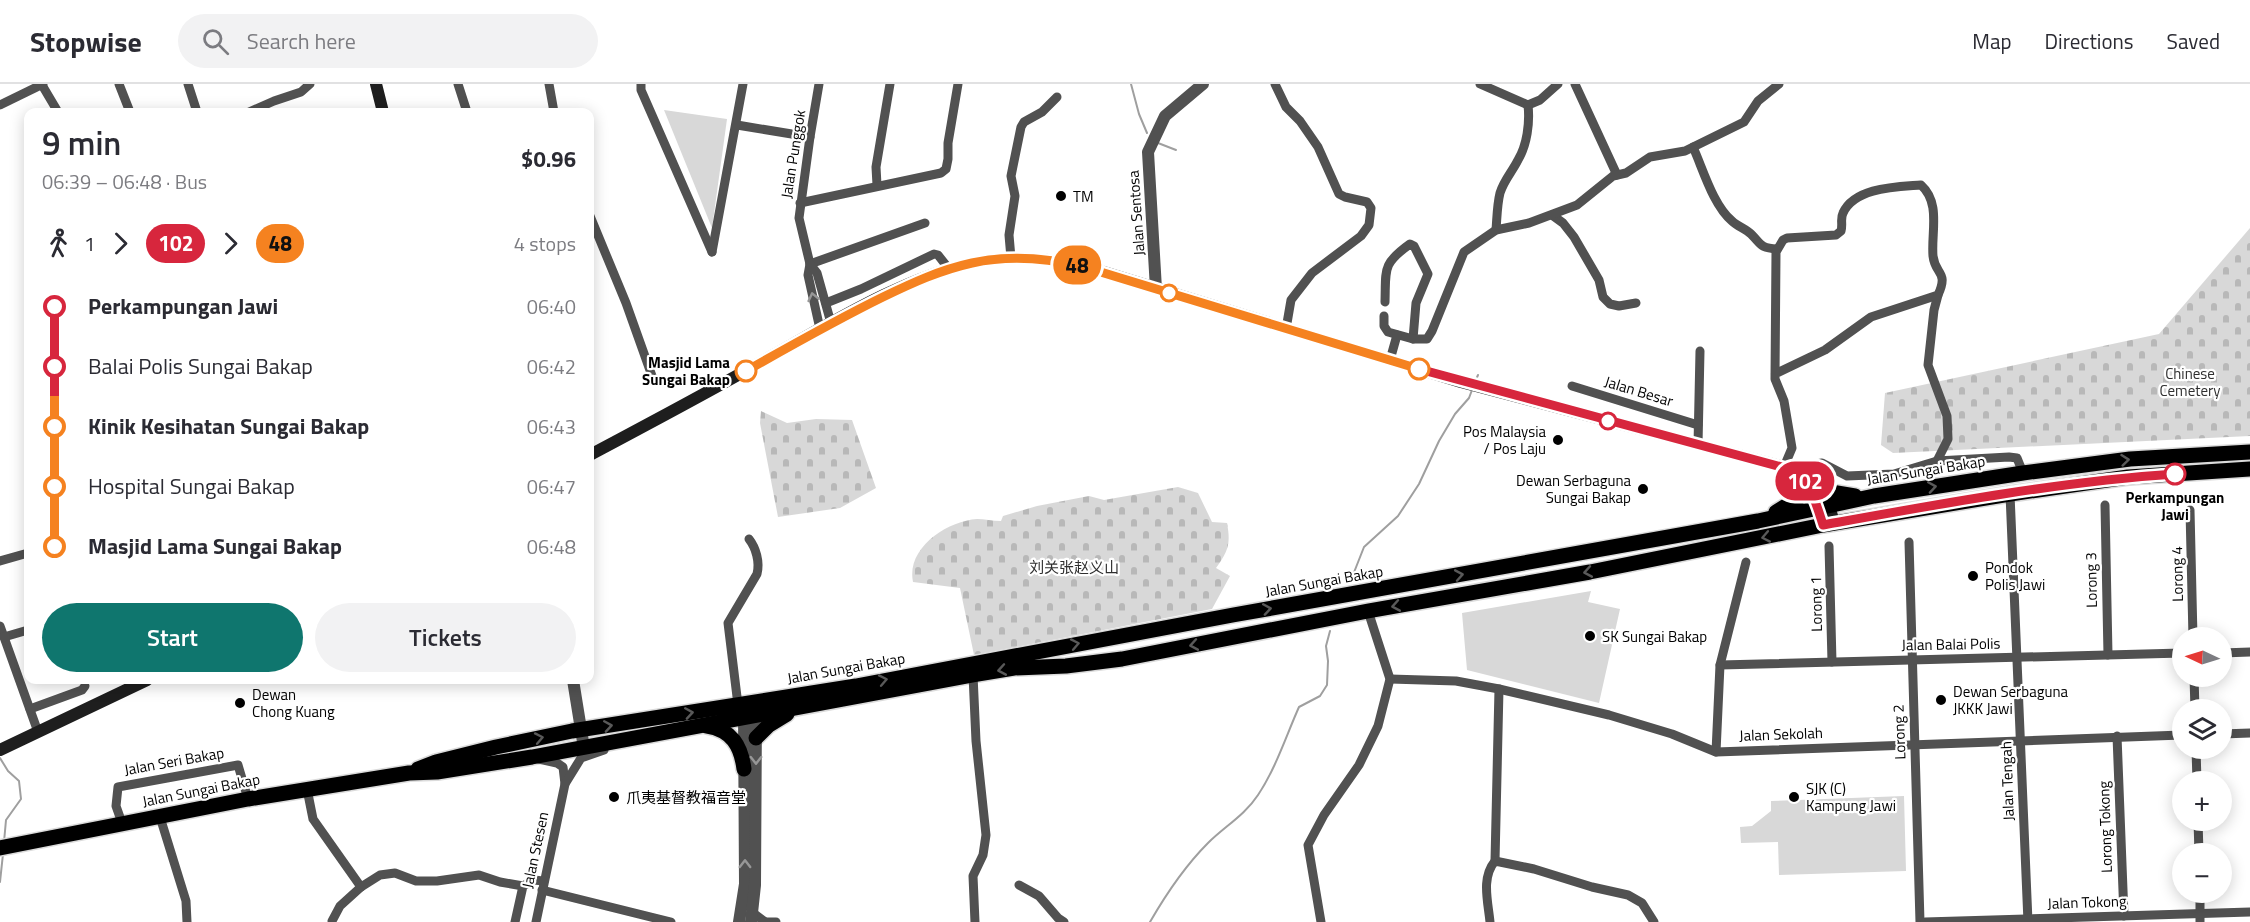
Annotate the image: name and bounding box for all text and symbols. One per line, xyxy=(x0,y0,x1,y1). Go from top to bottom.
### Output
search box xyxy=(178,14,598,68)
text: Stopwise xyxy=(30,20,142,63)
text: Search here xyxy=(247,24,356,58)
icon: search xyxy=(199,25,232,58)
text: Map xyxy=(1972,25,2012,57)
text: Directions xyxy=(2045,25,2134,57)
text: Saved xyxy=(2167,25,2220,57)
street label: Jalan Punggok xyxy=(775,108,811,200)
text: 9 min xyxy=(42,118,121,168)
text: $0.96 xyxy=(521,142,576,176)
text: 06:39 – 06:48 · Bus xyxy=(42,166,207,197)
street label: Jalan Sentosa xyxy=(1122,169,1150,256)
place label: TM xyxy=(1073,185,1094,208)
marker: TM xyxy=(1054,189,1068,203)
icon: walk xyxy=(42,227,75,260)
icon: forward xyxy=(104,227,137,260)
text: 102 xyxy=(158,227,193,259)
icon: forward xyxy=(214,227,247,260)
text: 48 xyxy=(268,227,292,259)
text: 1 xyxy=(84,228,95,259)
text: 4 stops xyxy=(514,228,576,259)
line badge: 48 xyxy=(1050,246,1104,285)
text: 48 xyxy=(1065,249,1089,281)
unlabelled marker xyxy=(1160,284,1178,302)
text: Perkampungan Jawi xyxy=(88,289,278,323)
text: 06:40 xyxy=(527,291,576,322)
one-way arrow xyxy=(808,292,821,302)
text: Balai Polis Sungai Bakap xyxy=(88,349,313,383)
text: 06:42 xyxy=(527,351,576,382)
place label: Masjid Lama Sungai Bakap xyxy=(642,351,730,391)
unlabelled marker xyxy=(1408,358,1430,380)
marker: Masjid Lama Sungai Bakap xyxy=(735,360,757,382)
park label: Chinese Cemetery xyxy=(2160,362,2220,402)
street label: Jalan Besar xyxy=(1602,370,1676,412)
text: Kinik Kesihatan Sungai Bakap xyxy=(88,409,369,443)
text: 06:43 xyxy=(527,411,576,442)
unlabelled marker xyxy=(1599,412,1617,430)
place label: Pos Malaysia / Pos Laju xyxy=(1463,420,1546,460)
marker: Pos Malaysia / Pos Laju xyxy=(1551,433,1565,447)
street label: Jalan Sungai Bakap xyxy=(1865,449,1987,491)
one-way arrow xyxy=(2120,454,2129,467)
line badge: 102 xyxy=(1770,462,1840,500)
marker: Perkampungan Jawi xyxy=(2164,463,2186,485)
text: 102 xyxy=(1787,465,1823,497)
text: Hospital Sungai Bakap xyxy=(88,469,295,503)
place label: Dewan Serbaguna Sungai Bakap xyxy=(1516,469,1631,509)
text: 06:47 xyxy=(527,471,576,502)
marker: Dewan Serbaguna Sungai Bakap xyxy=(1636,482,1650,496)
one-way arrow xyxy=(1927,482,1936,494)
place label: Perkampungan Jawi xyxy=(2126,486,2224,526)
text: Masjid Lama Sungai Bakap xyxy=(88,529,342,563)
one-way arrow xyxy=(1761,530,1771,543)
text: 06:48 xyxy=(527,531,576,562)
street label: Lorong 4 xyxy=(2165,546,2189,602)
street label: Lorong 3 xyxy=(2079,552,2103,608)
park label: 刘关张赵义山 xyxy=(1029,556,1119,579)
place label: Pondok Polis Jawi xyxy=(1985,556,2045,596)
street label: Jalan Sungai Bakap xyxy=(1263,559,1385,603)
one-way arrow xyxy=(1583,565,1593,578)
one-way arrow xyxy=(1454,569,1464,582)
marker: Pondok Polis Jawi xyxy=(1966,569,1980,583)
street label: Lorong 1 xyxy=(1804,576,1828,632)
one-way arrow xyxy=(1391,599,1401,612)
button: Start xyxy=(42,603,303,672)
button: Tickets xyxy=(315,603,576,672)
one-way arrow xyxy=(1261,603,1271,616)
place label: SK Sungai Bakap xyxy=(1602,625,1707,648)
north arrow xyxy=(2172,627,2232,687)
map controls xyxy=(2172,627,2232,903)
marker: SK Sungai Bakap xyxy=(1583,629,1597,643)
street label: Jalan Balai Polis xyxy=(1901,632,2001,656)
one-way arrow xyxy=(1070,638,1080,651)
one-way arrow xyxy=(1190,638,1200,651)
street label: Jalan Sungai Bakap xyxy=(785,646,907,690)
one-way arrow xyxy=(997,664,1006,676)
one-way arrow xyxy=(878,674,888,687)
place label: Dewan Serbaguna JKKK Jawi xyxy=(1953,680,2068,720)
place label: Dewan Chong Kuang xyxy=(252,683,335,723)
marker: Dewan Serbaguna JKKK Jawi xyxy=(1934,693,1948,707)
marker: Dewan Chong Kuang xyxy=(233,696,247,710)
button: layers xyxy=(2172,699,2232,759)
street label: Lorong 2 xyxy=(1887,704,1911,760)
one-way arrow xyxy=(685,707,694,719)
one-way arrow xyxy=(603,720,613,733)
street label: Jalan Sekolah xyxy=(1739,721,1823,747)
one-way arrow xyxy=(533,732,543,745)
street label: Jalan Seri Bakap xyxy=(122,741,226,781)
street label: Jalan Tengah xyxy=(1994,741,2020,821)
one-way arrow xyxy=(750,756,762,765)
street label: Jalan Sungai Bakap xyxy=(140,767,262,813)
button: + xyxy=(2172,771,2232,831)
place label: SJK (C) Kampung Jawi xyxy=(1806,777,1896,817)
street label: Lorong Tokong xyxy=(2092,780,2118,873)
place label: 爪夷基督教福音堂 xyxy=(626,786,746,809)
marker: 爪夷基督教福音堂 xyxy=(607,790,621,804)
marker: SJK (C) Kampung Jawi xyxy=(1787,790,1801,804)
street label: Jalan Stesen xyxy=(516,810,554,890)
button: − xyxy=(2172,843,2232,903)
one-way arrow xyxy=(738,859,751,868)
street label: Jalan Tokong xyxy=(2047,889,2127,915)

